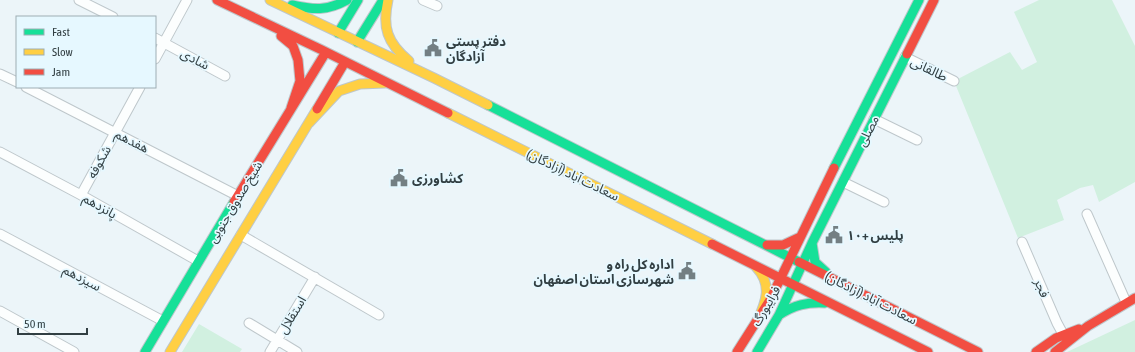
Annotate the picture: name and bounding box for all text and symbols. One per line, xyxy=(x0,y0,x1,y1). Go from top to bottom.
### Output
legend xyxy=(16,16,156,88)
text: Fast xyxy=(52,25,70,39)
place label: دفتر پستی آزادگان xyxy=(446,34,506,64)
public building icon: دفتر پستی آزادگان xyxy=(423,38,443,58)
text: Slow xyxy=(52,45,73,59)
street label: شادی xyxy=(178,45,212,74)
street label: طالقانی xyxy=(908,54,950,85)
text: Jam xyxy=(52,65,70,79)
street label: مصلی xyxy=(854,113,883,149)
street label: هفدهم xyxy=(111,126,151,158)
street label: شکوفه xyxy=(84,143,114,181)
street label: سعادت آباد (آزادگان) xyxy=(524,146,622,205)
street label: شیخ صدوق جنوبی xyxy=(205,158,268,247)
public building icon: کشاورزی xyxy=(389,168,409,188)
place label: کشاورزی xyxy=(412,171,463,186)
street label: پانزدهم xyxy=(79,190,120,224)
public building icon: پلیس +۱۰ xyxy=(824,225,844,245)
place label: پلیس +۱۰ xyxy=(847,228,904,243)
place label: اداره کل راه و شهرسازی استان اصفهان xyxy=(533,257,674,287)
public building icon: اداره کل راه و شهرسازی استان اصفهان xyxy=(677,261,697,281)
street label: سیزدهم xyxy=(59,262,104,297)
street label: سعادت آباد (آزادگان) xyxy=(822,268,919,329)
street label: فجر xyxy=(1031,275,1053,300)
street label: فرایبورگ xyxy=(749,283,784,329)
street label: استقلال xyxy=(275,293,310,337)
scale bar xyxy=(18,310,87,336)
text: 50 m xyxy=(24,317,46,331)

